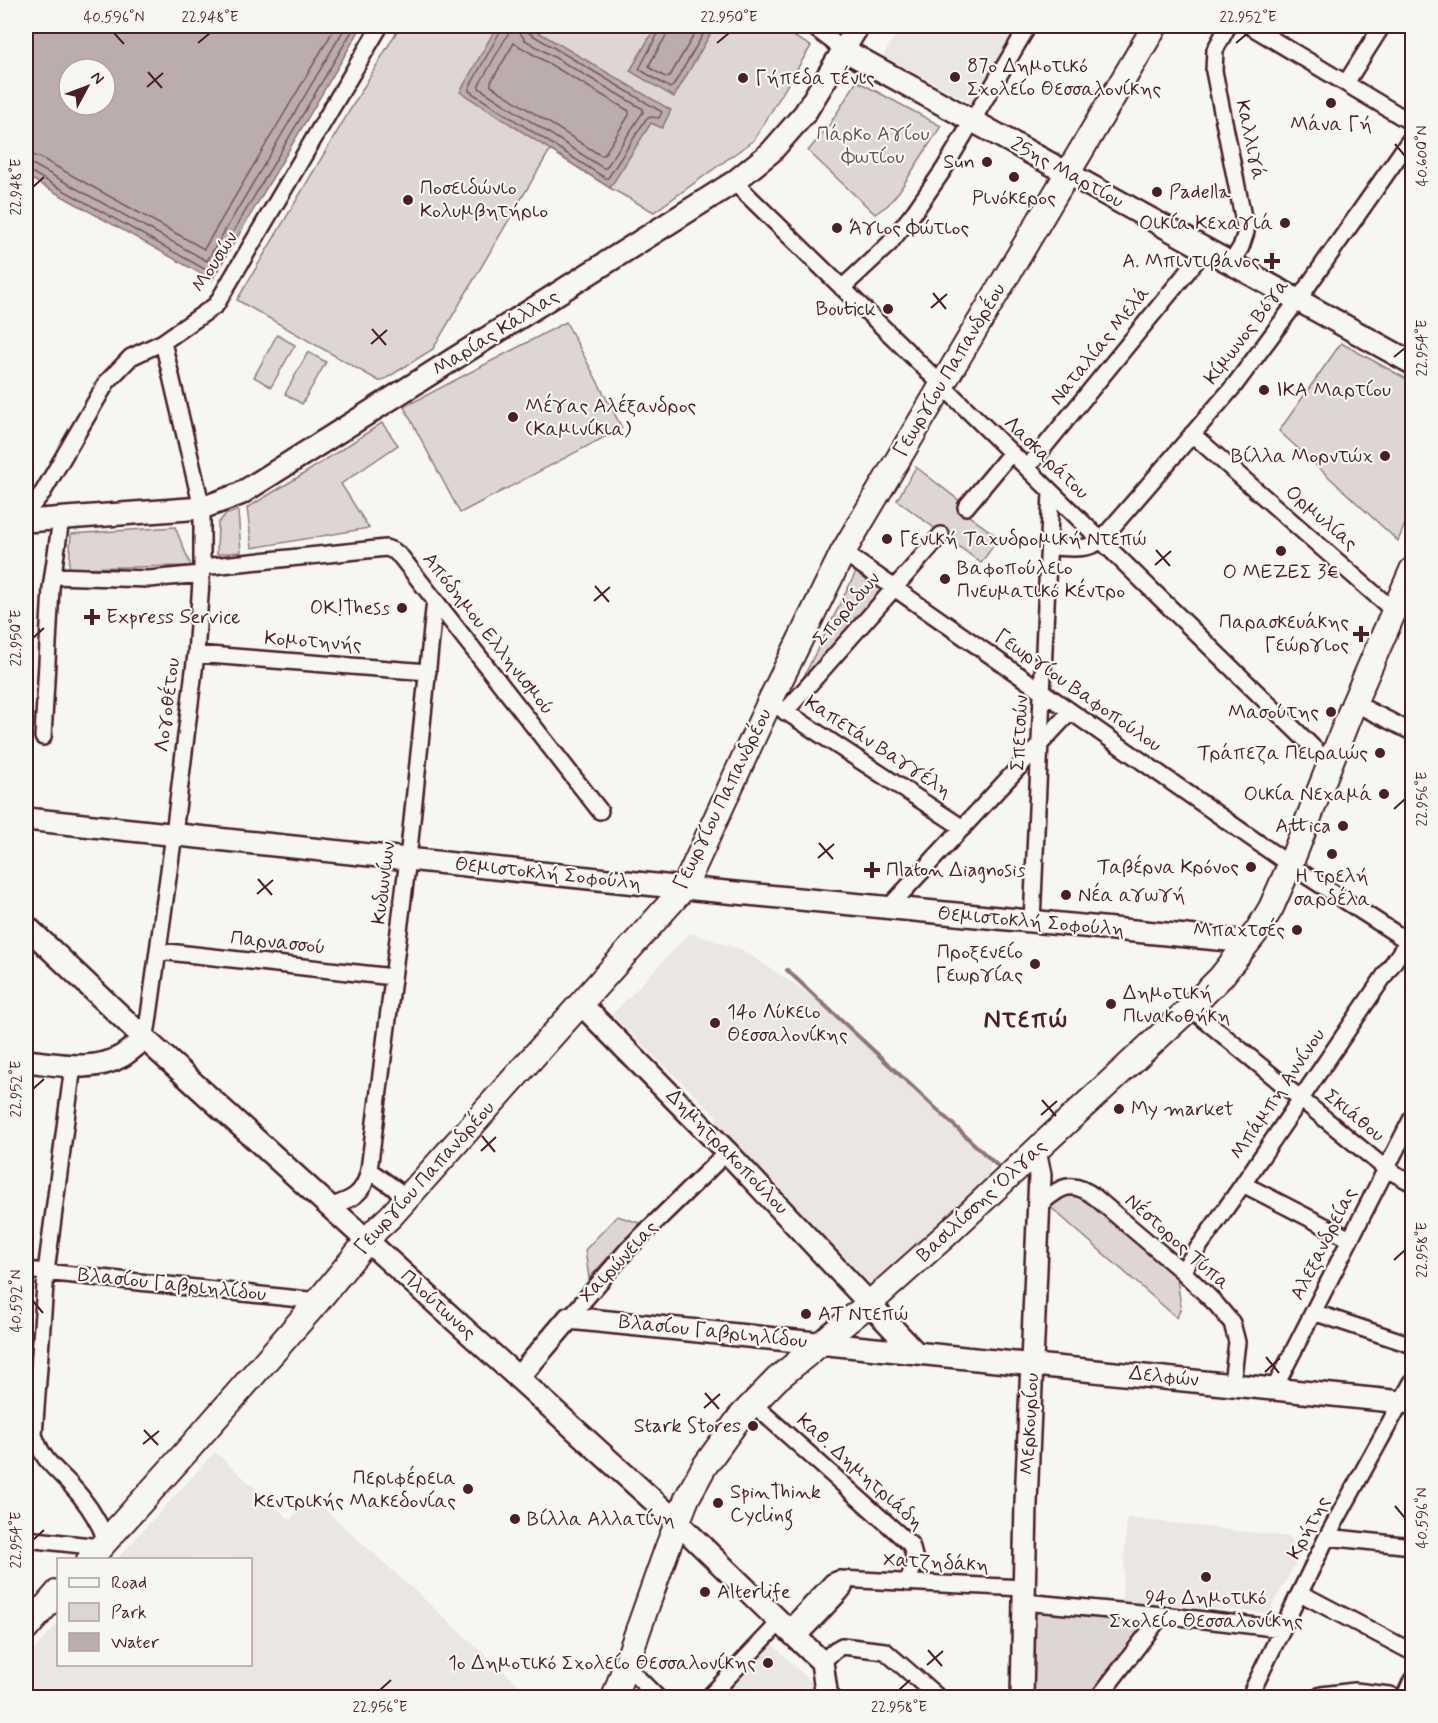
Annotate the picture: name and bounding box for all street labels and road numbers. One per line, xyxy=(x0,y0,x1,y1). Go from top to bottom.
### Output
street label: Καλλιγά xyxy=(1228,98,1272,183)
street label: 25ης Μαρτίου xyxy=(1006,131,1128,215)
street label: Μουσών xyxy=(185,226,245,298)
street label: Κίμωνος Βόγα xyxy=(1198,273,1296,391)
street label: Γεωργίου Παπανδρέου xyxy=(887,278,1013,462)
street label: Ναταλίας Μελά xyxy=(1044,281,1157,411)
street label: Μαρίας Κάλλας xyxy=(428,283,565,383)
street label: Λασκαράτου xyxy=(997,410,1095,506)
street label: Ορμυλίας xyxy=(1279,479,1363,557)
street label: Απόδημου Ελληνισμού xyxy=(416,547,560,721)
street label: Σποράδων xyxy=(807,566,887,652)
street label: Γεωργίου Βαφοπούλου xyxy=(989,623,1167,759)
street label: Κομοτηνής xyxy=(263,625,363,659)
street label: Λογοθέτου xyxy=(149,656,187,754)
street label: Καπετάν Βαγγέλη xyxy=(799,689,957,805)
street label: Σπετσών xyxy=(1005,694,1035,772)
street label: Γεωργίου Παπανδρέου xyxy=(667,704,779,894)
street label: Κυδωνίων xyxy=(366,840,403,926)
street label: Θεμιστοκλή Σοφούλη xyxy=(453,851,643,897)
street label: Θεμιστοκλή Σοφούλη xyxy=(936,900,1126,944)
street label: Παρνασσού xyxy=(229,925,327,961)
street label: Μπάμπη Αννίνου xyxy=(1224,1023,1332,1165)
street label: Δημητρακοπούλου xyxy=(660,1083,794,1221)
street label: Σκιάθου xyxy=(1318,1083,1390,1149)
street label: Γεωργίου Παπανδρέου xyxy=(349,1095,501,1261)
street label: Βασιλίσσης Όλγας xyxy=(911,1133,1053,1268)
street label: Αλεξανδρείας xyxy=(1284,1183,1364,1305)
street label: Νέστορος Τύπα xyxy=(1119,1188,1236,1297)
street label: Χαιρώνειας xyxy=(574,1215,665,1309)
street label: Βλασίου Γαβριηλίδου xyxy=(76,1262,268,1308)
street label: Πλούτωνος xyxy=(394,1264,482,1346)
street label: Βλασίου Γαβριηλίδου xyxy=(617,1309,809,1355)
street label: Δελφών xyxy=(1128,1360,1200,1394)
street label: Μερκουρίου xyxy=(1014,1372,1046,1476)
street label: Καθ. Δημητριάδη xyxy=(790,1408,930,1536)
street label: Κρήτης xyxy=(1281,1491,1337,1565)
street label: Χατζηδάκη xyxy=(882,1547,990,1579)

